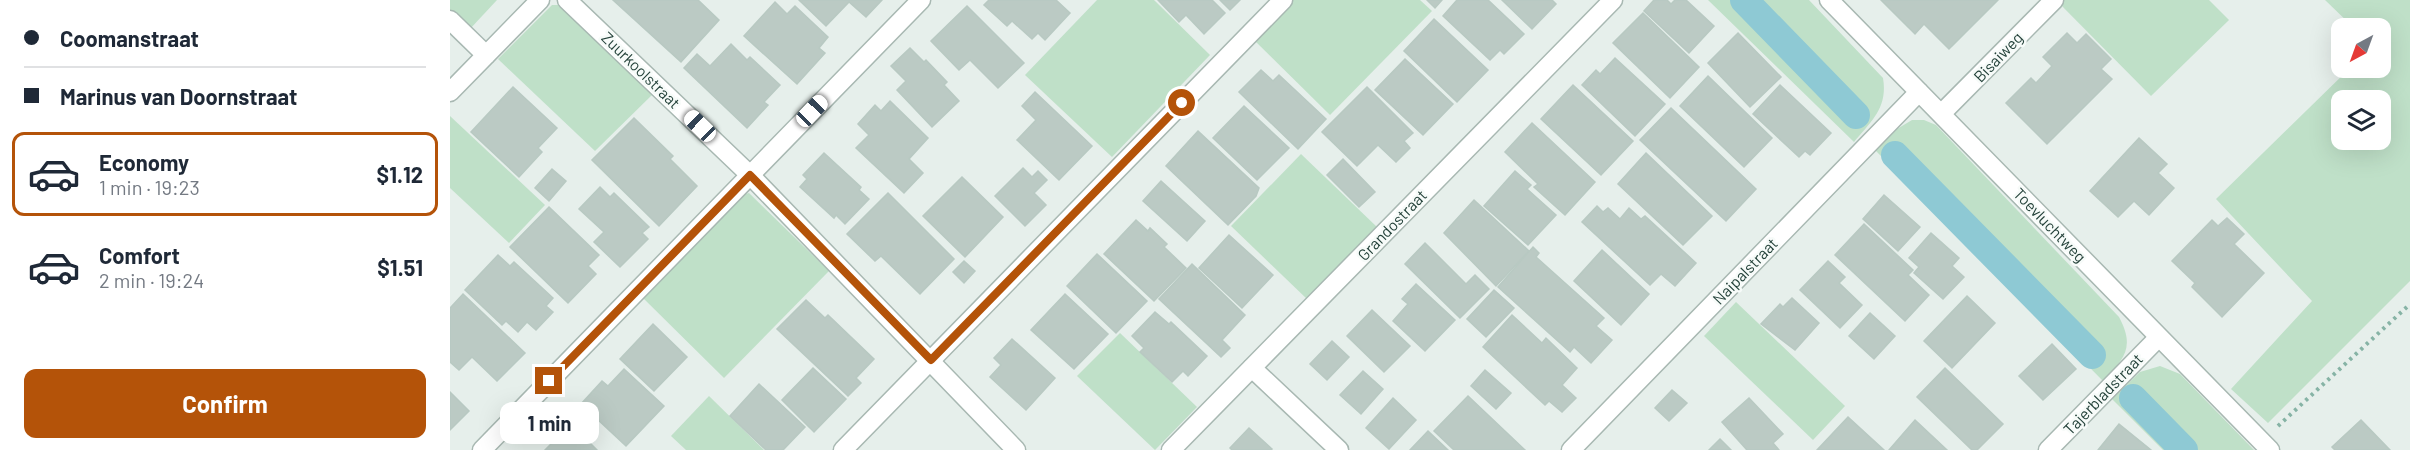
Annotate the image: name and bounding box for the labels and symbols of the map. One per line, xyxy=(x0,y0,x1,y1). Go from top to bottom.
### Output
north arrow xyxy=(2331,18,2391,78)
street label: Zuurkoolstraat xyxy=(598,27,685,112)
street label: Bisaiweg xyxy=(1969,28,2026,86)
route start xyxy=(1168,89,1195,116)
car xyxy=(793,92,831,130)
car xyxy=(681,107,719,145)
street label: Toevluchtweg xyxy=(2010,184,2091,266)
street label: Grandostraat xyxy=(1353,185,1430,264)
street label: Naipalstraat xyxy=(1708,233,1781,308)
street label: Tajerbladstraat xyxy=(2059,349,2146,438)
route end xyxy=(535,367,562,394)
callout: 1 min xyxy=(500,402,598,444)

